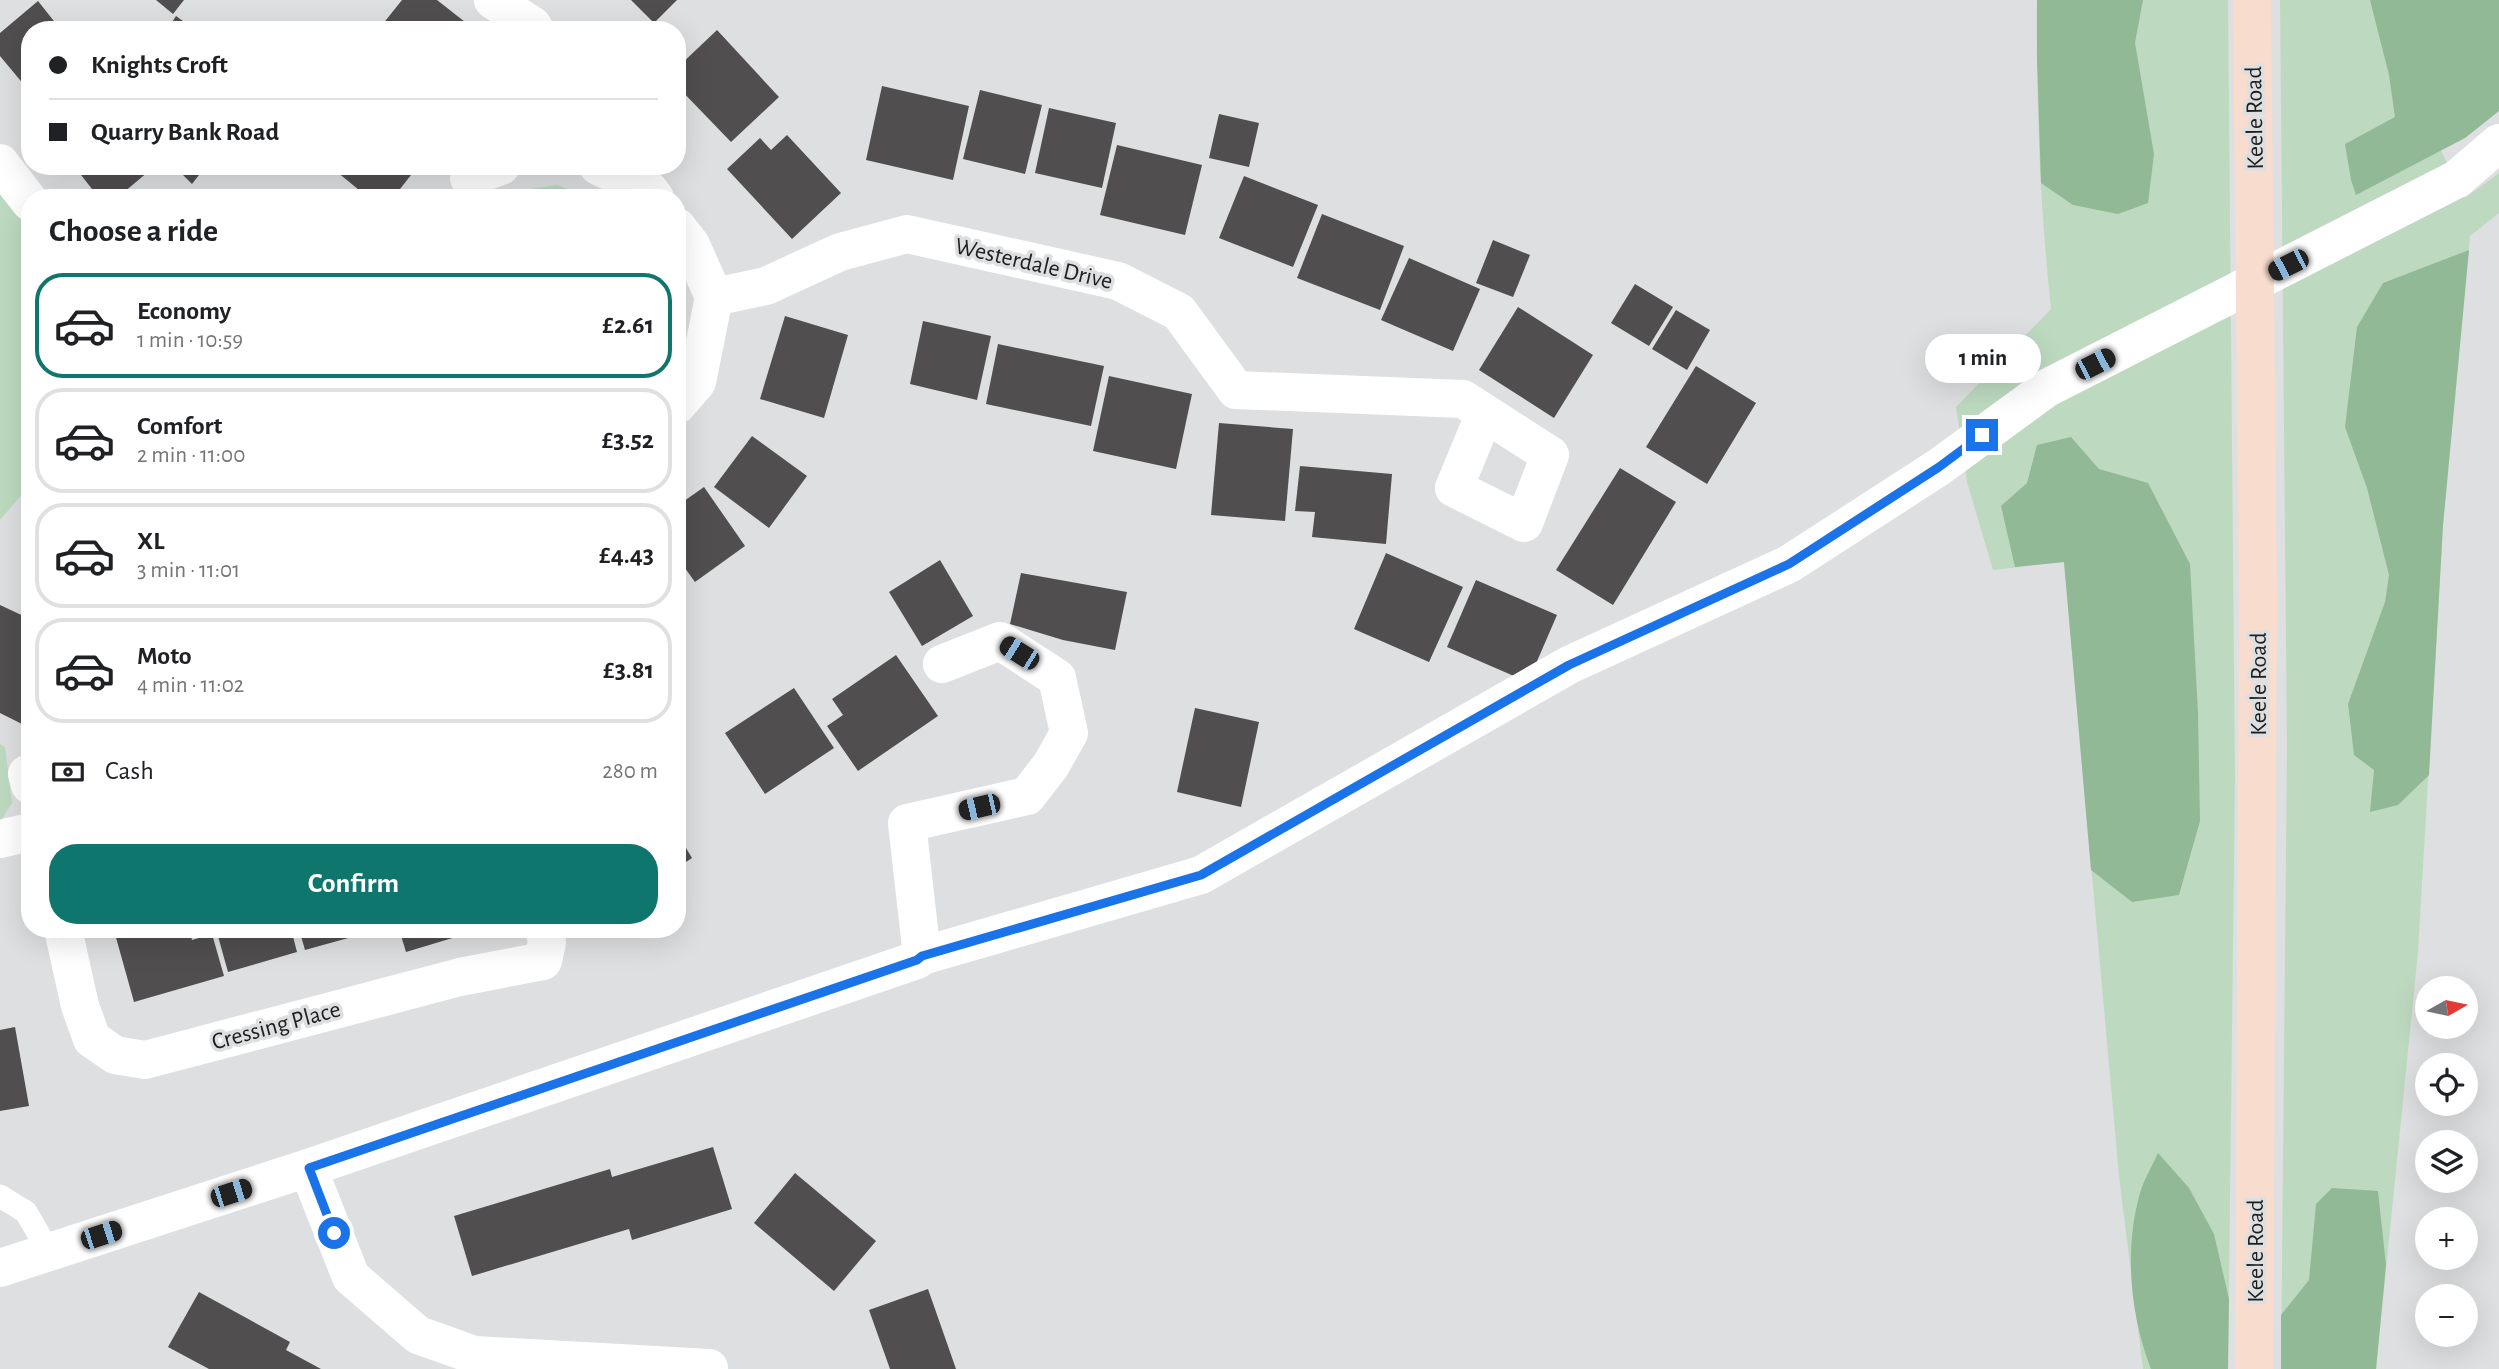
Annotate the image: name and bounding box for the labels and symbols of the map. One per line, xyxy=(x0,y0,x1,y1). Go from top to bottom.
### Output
street label: Keele Road xyxy=(2242,66,2268,170)
street label: Westerdale Drive xyxy=(953,234,1115,294)
car xyxy=(2265,246,2312,284)
callout: 1 min xyxy=(1924,334,2040,382)
car xyxy=(2072,345,2119,383)
route end xyxy=(1966,419,1998,451)
street label: Keele Road xyxy=(2247,632,2271,736)
car xyxy=(996,633,1043,673)
car xyxy=(957,792,1002,822)
north arrow xyxy=(2415,976,2478,1040)
street label: Cressing Place xyxy=(209,997,343,1055)
car xyxy=(208,1177,255,1209)
street label: Keele Road xyxy=(2244,1199,2268,1303)
route start xyxy=(318,1217,350,1249)
car xyxy=(78,1219,125,1251)

